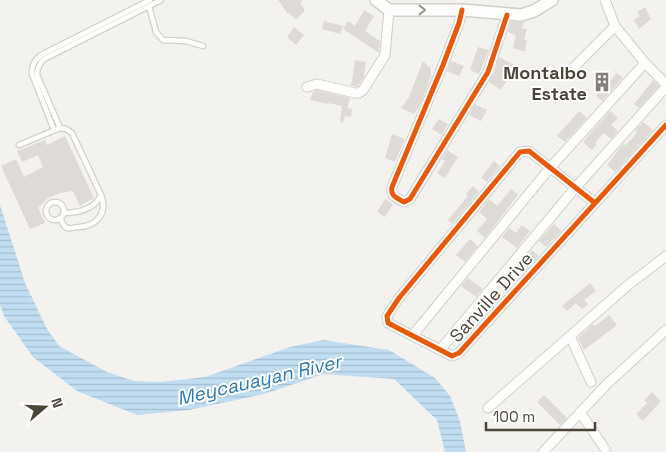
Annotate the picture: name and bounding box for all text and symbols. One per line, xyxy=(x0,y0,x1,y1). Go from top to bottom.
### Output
one-way arrow xyxy=(418,5,426,15)
place label: Montalbo Estate xyxy=(503,61,587,105)
building icon: Montalbo Estate xyxy=(591,71,613,93)
street label: Sanville Drive xyxy=(444,247,538,347)
water label: Meycauayan River xyxy=(175,349,345,411)
north arrow xyxy=(20,382,70,432)
text: N xyxy=(47,395,67,410)
scale bar xyxy=(486,400,595,432)
text: 100 m xyxy=(493,407,535,426)

